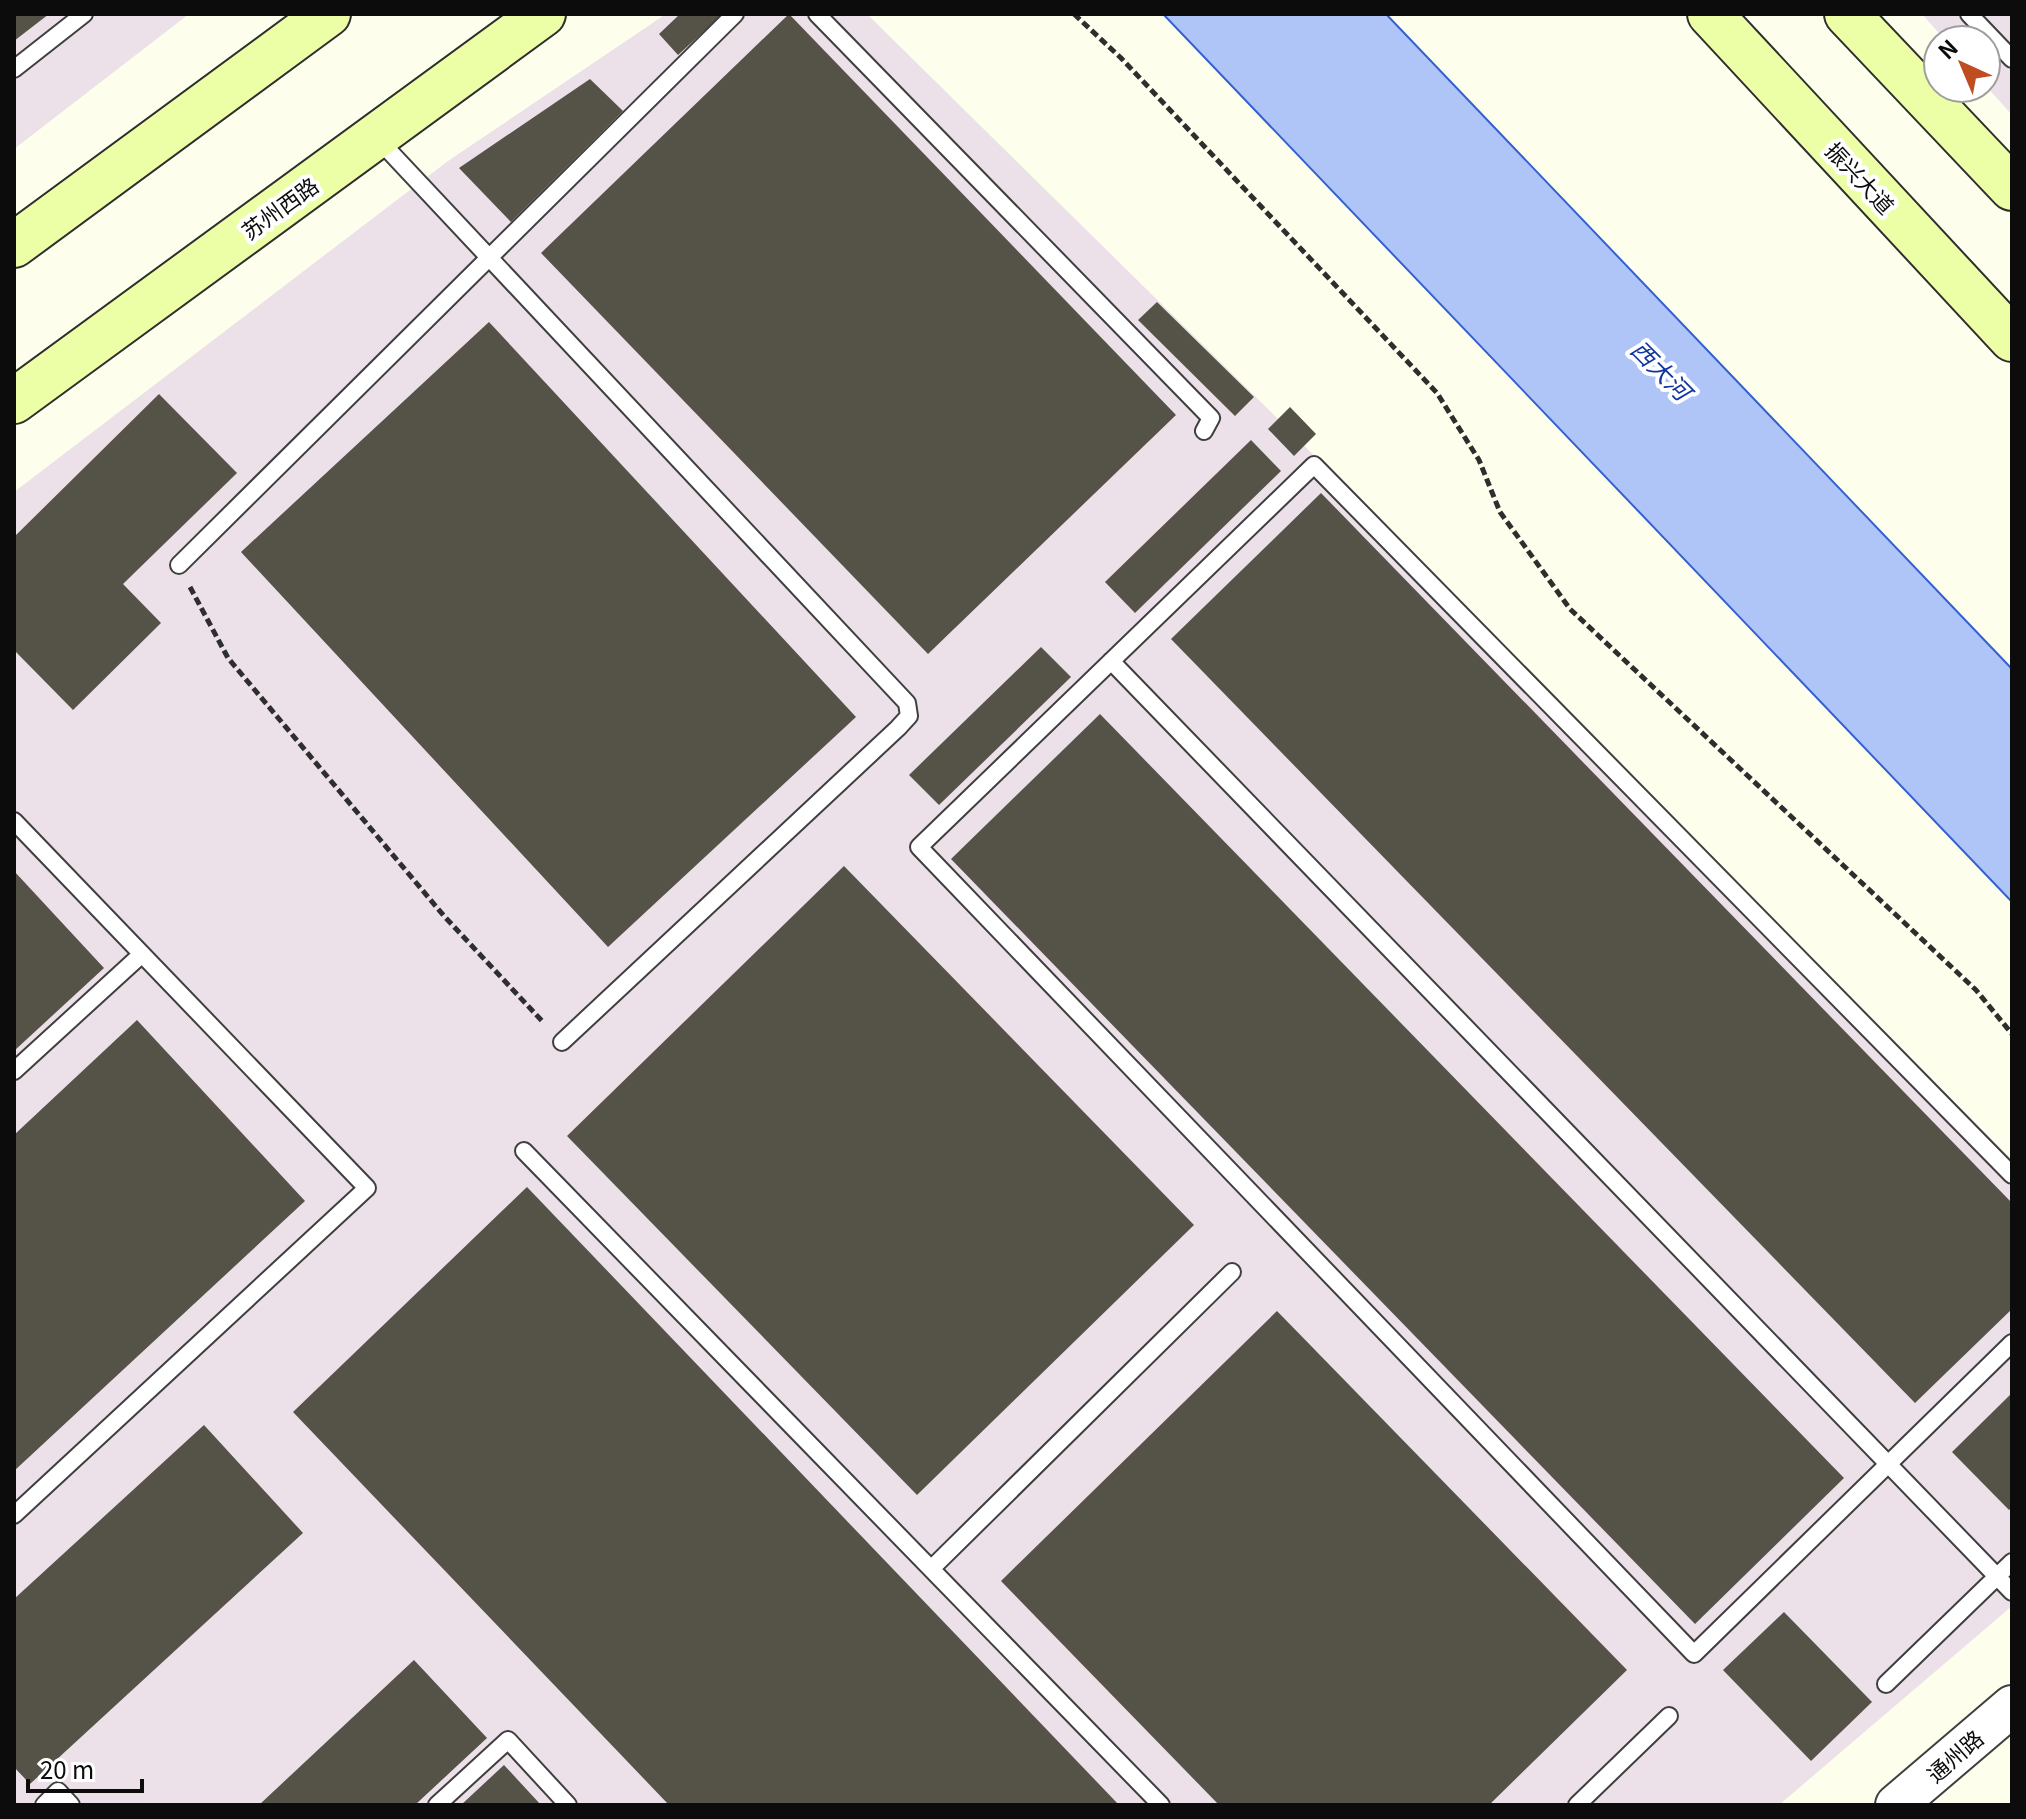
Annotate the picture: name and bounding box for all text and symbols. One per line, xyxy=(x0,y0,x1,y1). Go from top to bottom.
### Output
north arrow xyxy=(1922,24,2002,104)
text: N xyxy=(1930,31,1964,65)
street label: 振兴大道 xyxy=(1819,134,1903,220)
street label: 苏州西路 xyxy=(234,168,324,246)
water label: 西大河 xyxy=(1624,331,1703,410)
street label: 通州路 xyxy=(1919,1721,1989,1789)
scale bar xyxy=(28,1743,142,1793)
text: 20 m xyxy=(40,1751,94,1786)

